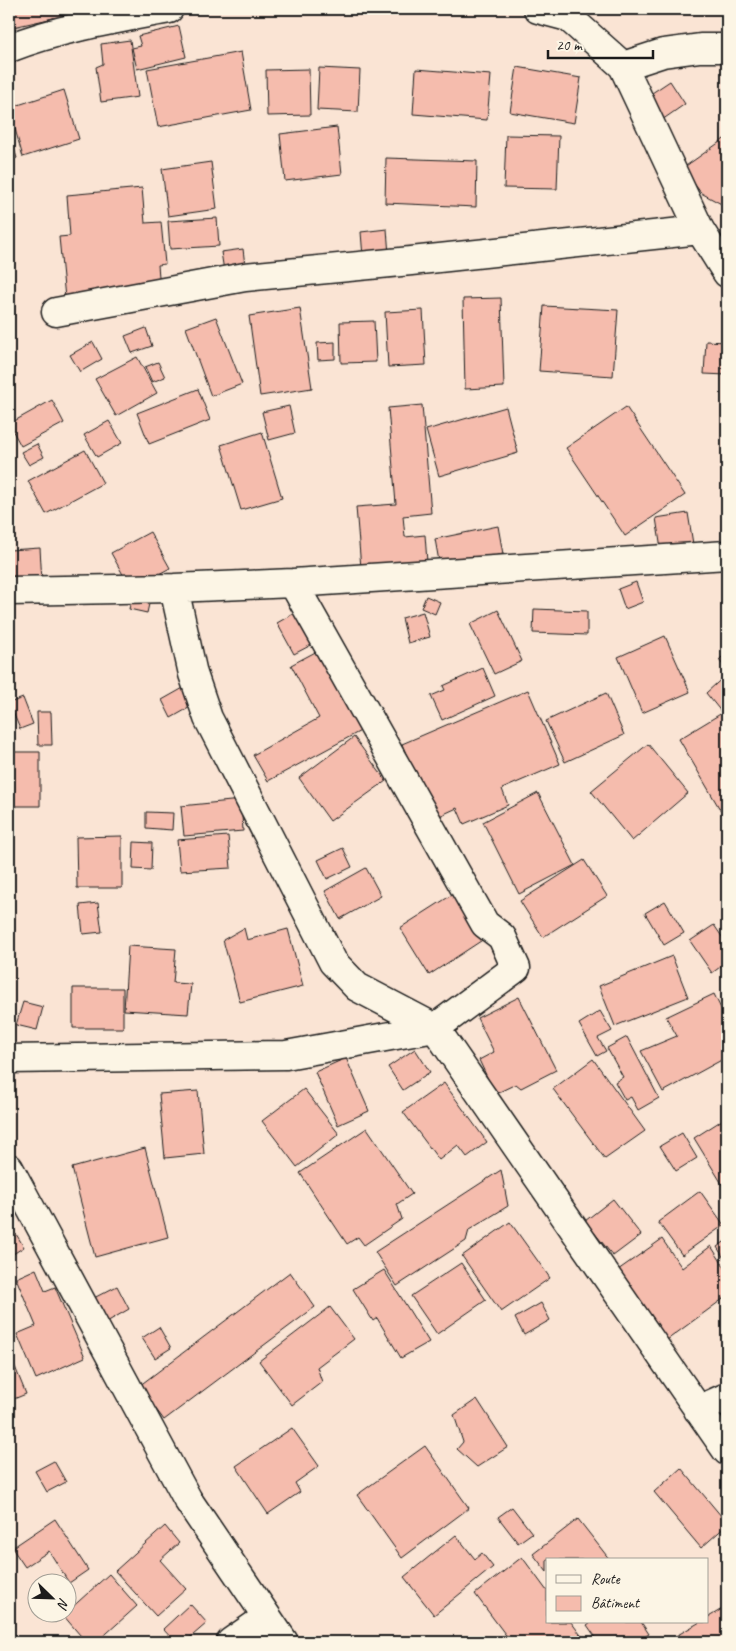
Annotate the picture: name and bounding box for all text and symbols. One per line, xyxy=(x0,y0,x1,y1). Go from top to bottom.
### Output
scale bar xyxy=(548,28,654,60)
text: 20 m xyxy=(556,36,583,55)
legend xyxy=(546,1558,708,1624)
text: Route xyxy=(591,1570,621,1589)
north arrow xyxy=(28,1574,78,1624)
text: Bâtiment xyxy=(591,1594,641,1613)
text: N xyxy=(53,1596,73,1612)

